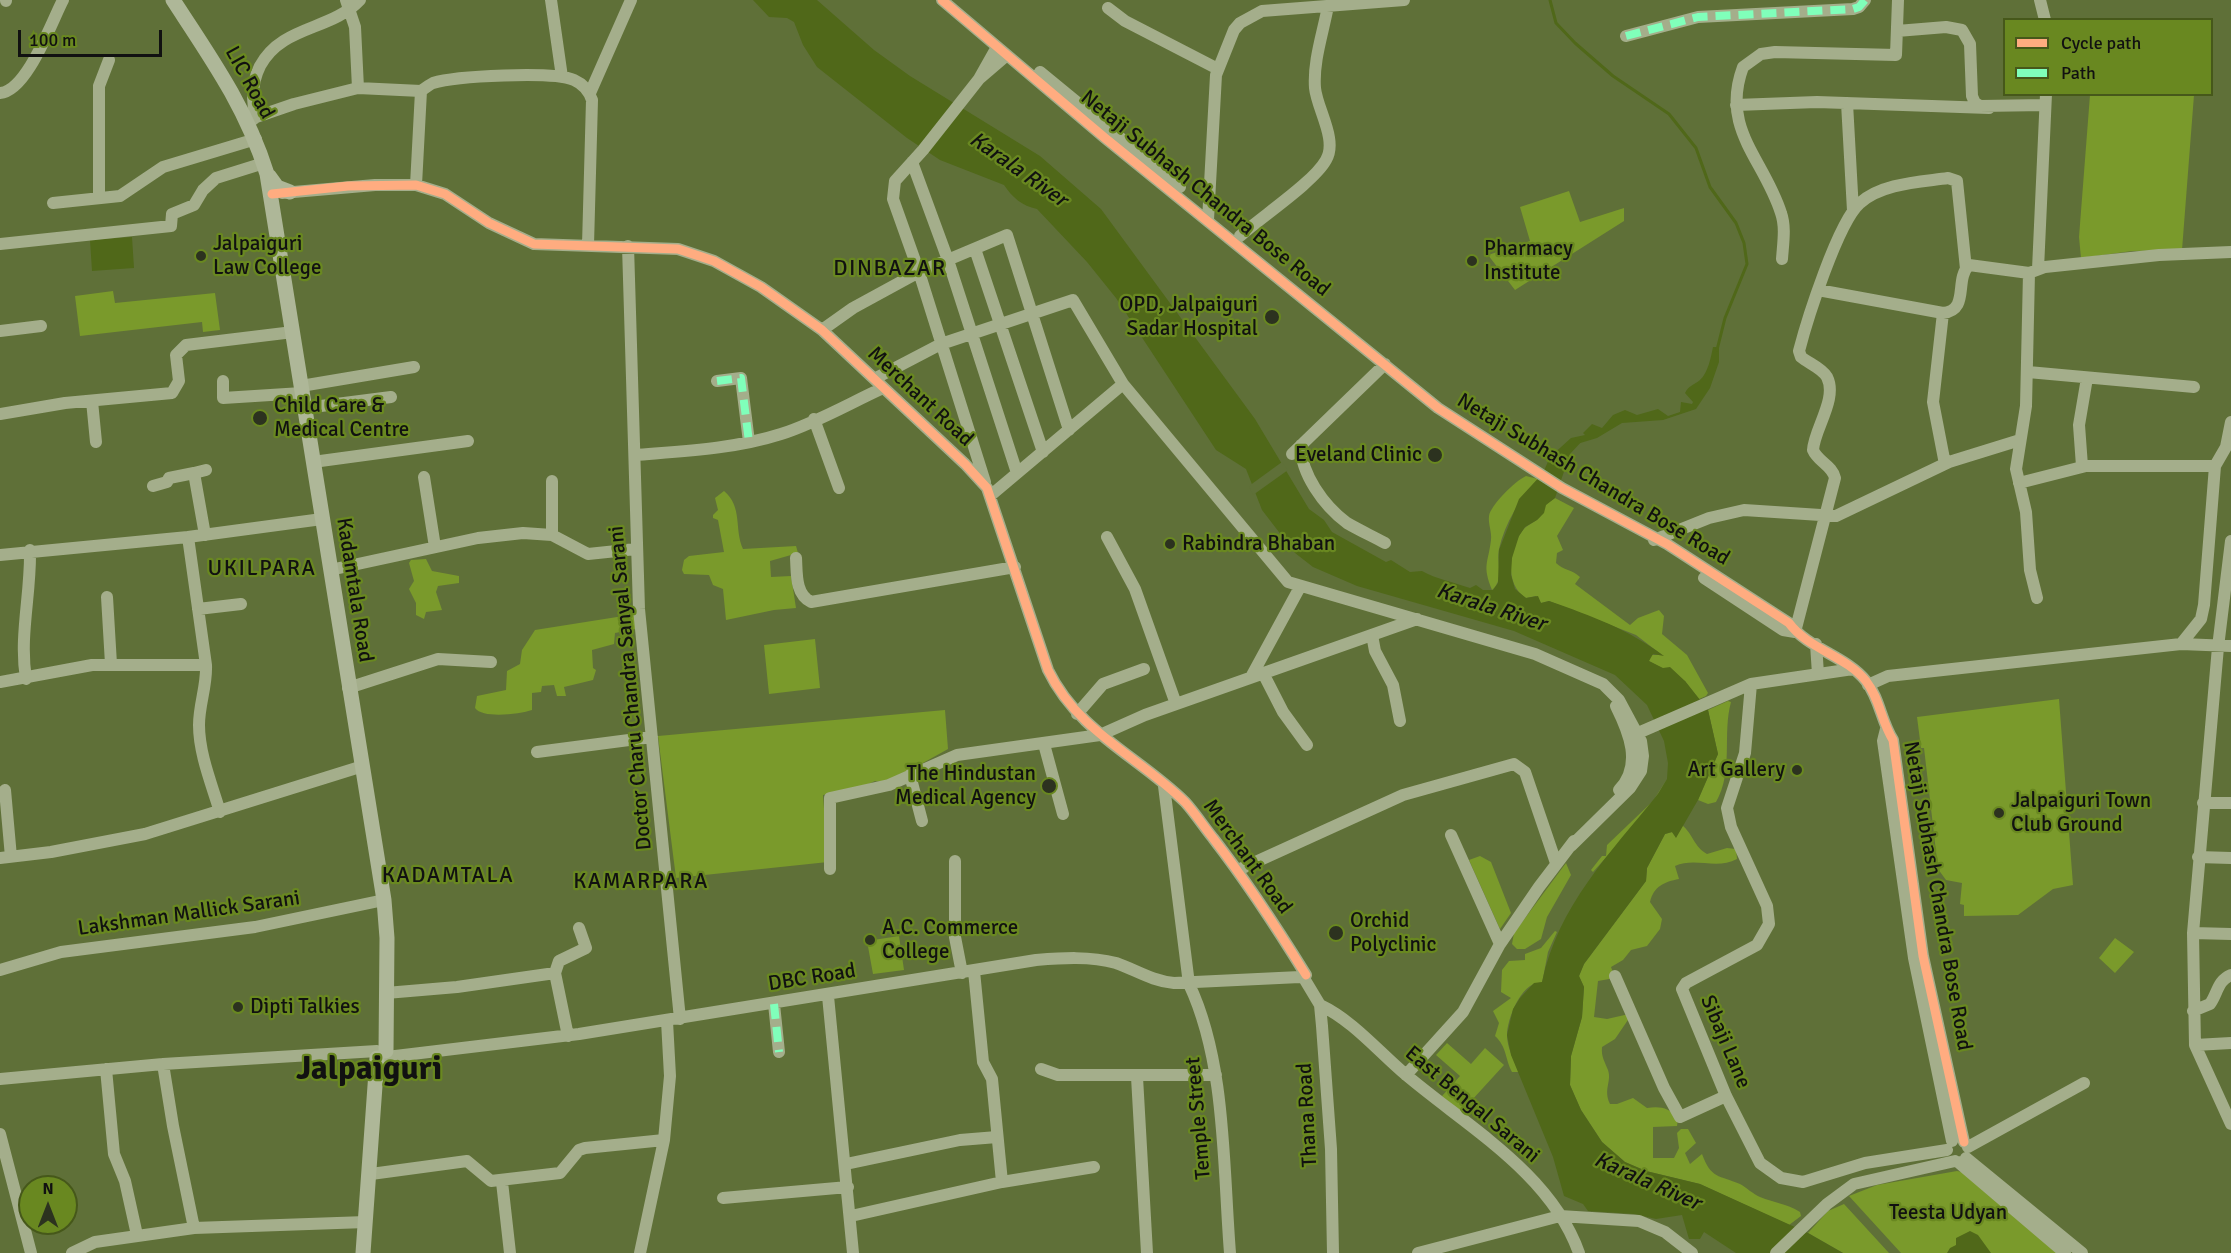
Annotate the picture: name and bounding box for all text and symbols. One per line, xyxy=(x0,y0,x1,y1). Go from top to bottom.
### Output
scale bar xyxy=(21,18,165,56)
legend xyxy=(2003,18,2213,96)
text: 100 m xyxy=(29,29,76,51)
text: Cycle path xyxy=(2061,32,2141,54)
street label: LIC Road xyxy=(219,42,279,124)
text: Path xyxy=(2061,62,2096,84)
street label: Netaji Subhash Chandra Bose Road xyxy=(1075,86,1335,302)
water label: Karala River xyxy=(964,127,1072,213)
place label: Jalpaiguri Law College xyxy=(213,231,321,281)
place label: Pharmacy Institute xyxy=(1484,236,1573,286)
marker: Jalpaiguri Law College xyxy=(194,249,208,263)
marker: Pharmacy Institute xyxy=(1465,254,1479,268)
district label: DINBAZAR xyxy=(833,256,947,282)
place label: OPD, Jalpaiguri Sadar Hospital xyxy=(1119,292,1258,342)
marker: OPD, Jalpaiguri Sadar Hospital xyxy=(1263,308,1281,326)
street label: Merchant Road xyxy=(862,342,978,452)
street label: Netaji Subhash Chandra Bose Road xyxy=(1452,388,1734,572)
place label: Child Care & Medical Centre xyxy=(274,393,409,443)
marker: Child Care & Medical Centre xyxy=(251,409,269,427)
place label: Eveland Clinic xyxy=(1295,442,1422,468)
marker: Eveland Clinic xyxy=(1426,446,1444,464)
street label: Kadamtala Road xyxy=(330,516,378,664)
street label: Doctor Charu Chandra Sanyal Sarani xyxy=(604,525,658,851)
place label: Rabindra Bhaban xyxy=(1182,531,1335,557)
marker: Rabindra Bhaban xyxy=(1163,537,1177,551)
district label: UKILPARA xyxy=(208,556,316,582)
water label: Karala River xyxy=(1433,578,1549,638)
street label: Netaji Subhash Chandra Bose Road xyxy=(1897,739,1977,1053)
place label: Art Gallery xyxy=(1687,757,1785,783)
place label: The Hindustan Medical Agency xyxy=(895,761,1036,811)
marker: Art Gallery xyxy=(1790,763,1804,777)
marker: The Hindustan Medical Agency xyxy=(1040,777,1058,795)
place label: Jalpaiguri Town Club Ground xyxy=(2011,788,2151,838)
street label: Merchant Road xyxy=(1197,795,1297,919)
marker: Jalpaiguri Town Club Ground xyxy=(1992,806,2006,820)
district label: KADAMTALA xyxy=(382,863,514,889)
district label: KAMARPARA xyxy=(573,869,709,895)
street label: Lakshman Mallick Sarani xyxy=(76,886,302,942)
place label: Orchid Polyclinic xyxy=(1350,908,1436,958)
place label: A.C. Commerce College xyxy=(882,915,1018,965)
marker: Orchid Polyclinic xyxy=(1327,924,1345,942)
marker: A.C. Commerce College xyxy=(863,933,877,947)
street label: DBC Road xyxy=(766,959,858,997)
street label: Sibaji Lane xyxy=(1694,992,1756,1092)
place label: Dipti Talkies xyxy=(250,994,360,1020)
marker: Dipti Talkies xyxy=(231,1000,245,1014)
street label: East Bengal Sarani xyxy=(1399,1041,1545,1169)
district label: Jalpaiguri xyxy=(296,1050,442,1090)
street label: Temple Street xyxy=(1181,1056,1217,1180)
street label: Thana Road xyxy=(1293,1062,1323,1168)
water label: Karala River xyxy=(1590,1147,1704,1217)
north arrow xyxy=(18,1175,78,1235)
text: N xyxy=(42,1179,54,1199)
park label: Teesta Udyan xyxy=(1889,1200,2007,1226)

